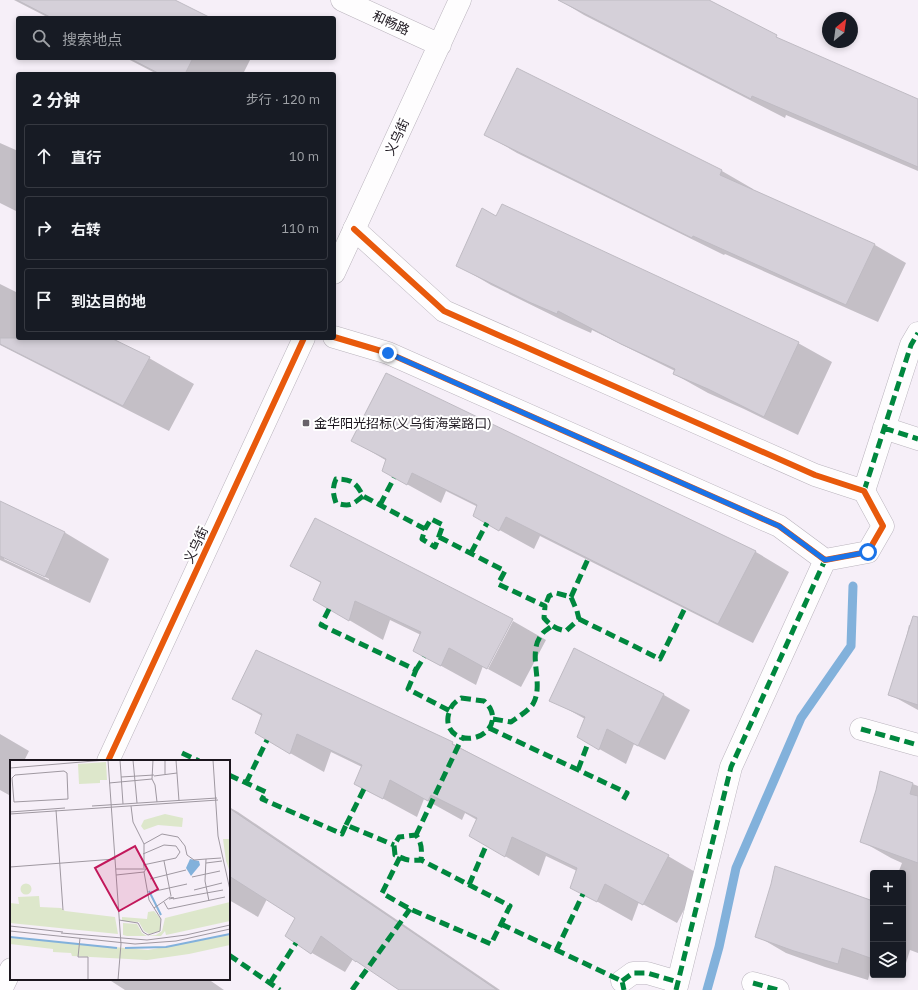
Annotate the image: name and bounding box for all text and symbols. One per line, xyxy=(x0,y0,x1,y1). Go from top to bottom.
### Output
street label: 和畅路 xyxy=(370,7,412,39)
north arrow xyxy=(822,12,858,48)
search box xyxy=(16,16,336,60)
icon: search xyxy=(30,27,52,49)
text: 搜索地点 xyxy=(62,30,122,49)
text: 2 分钟 xyxy=(32,89,80,111)
text: 步行 · 120 m xyxy=(246,91,320,108)
street label: 义乌街 xyxy=(381,116,413,158)
icon: ahead xyxy=(33,145,55,167)
text: 直行 xyxy=(71,148,101,167)
text: 10 m xyxy=(289,148,319,165)
icon: right xyxy=(33,217,55,239)
text: 右转 xyxy=(71,220,101,239)
text: 110 m xyxy=(281,220,319,237)
icon: arrive xyxy=(33,289,55,311)
text: 到达目的地 xyxy=(71,292,146,311)
route end xyxy=(379,344,397,362)
place label: 金华阳光招标(义乌街海棠路口) xyxy=(314,415,492,432)
marker: 金华阳光招标(义乌街海棠路口) xyxy=(301,418,311,428)
street label: 义乌街 xyxy=(180,524,212,566)
route start xyxy=(859,543,877,561)
inset map xyxy=(10,760,230,980)
map controls xyxy=(870,870,906,978)
button: + xyxy=(870,870,906,906)
button: − xyxy=(870,906,906,942)
button: layers xyxy=(870,942,906,978)

